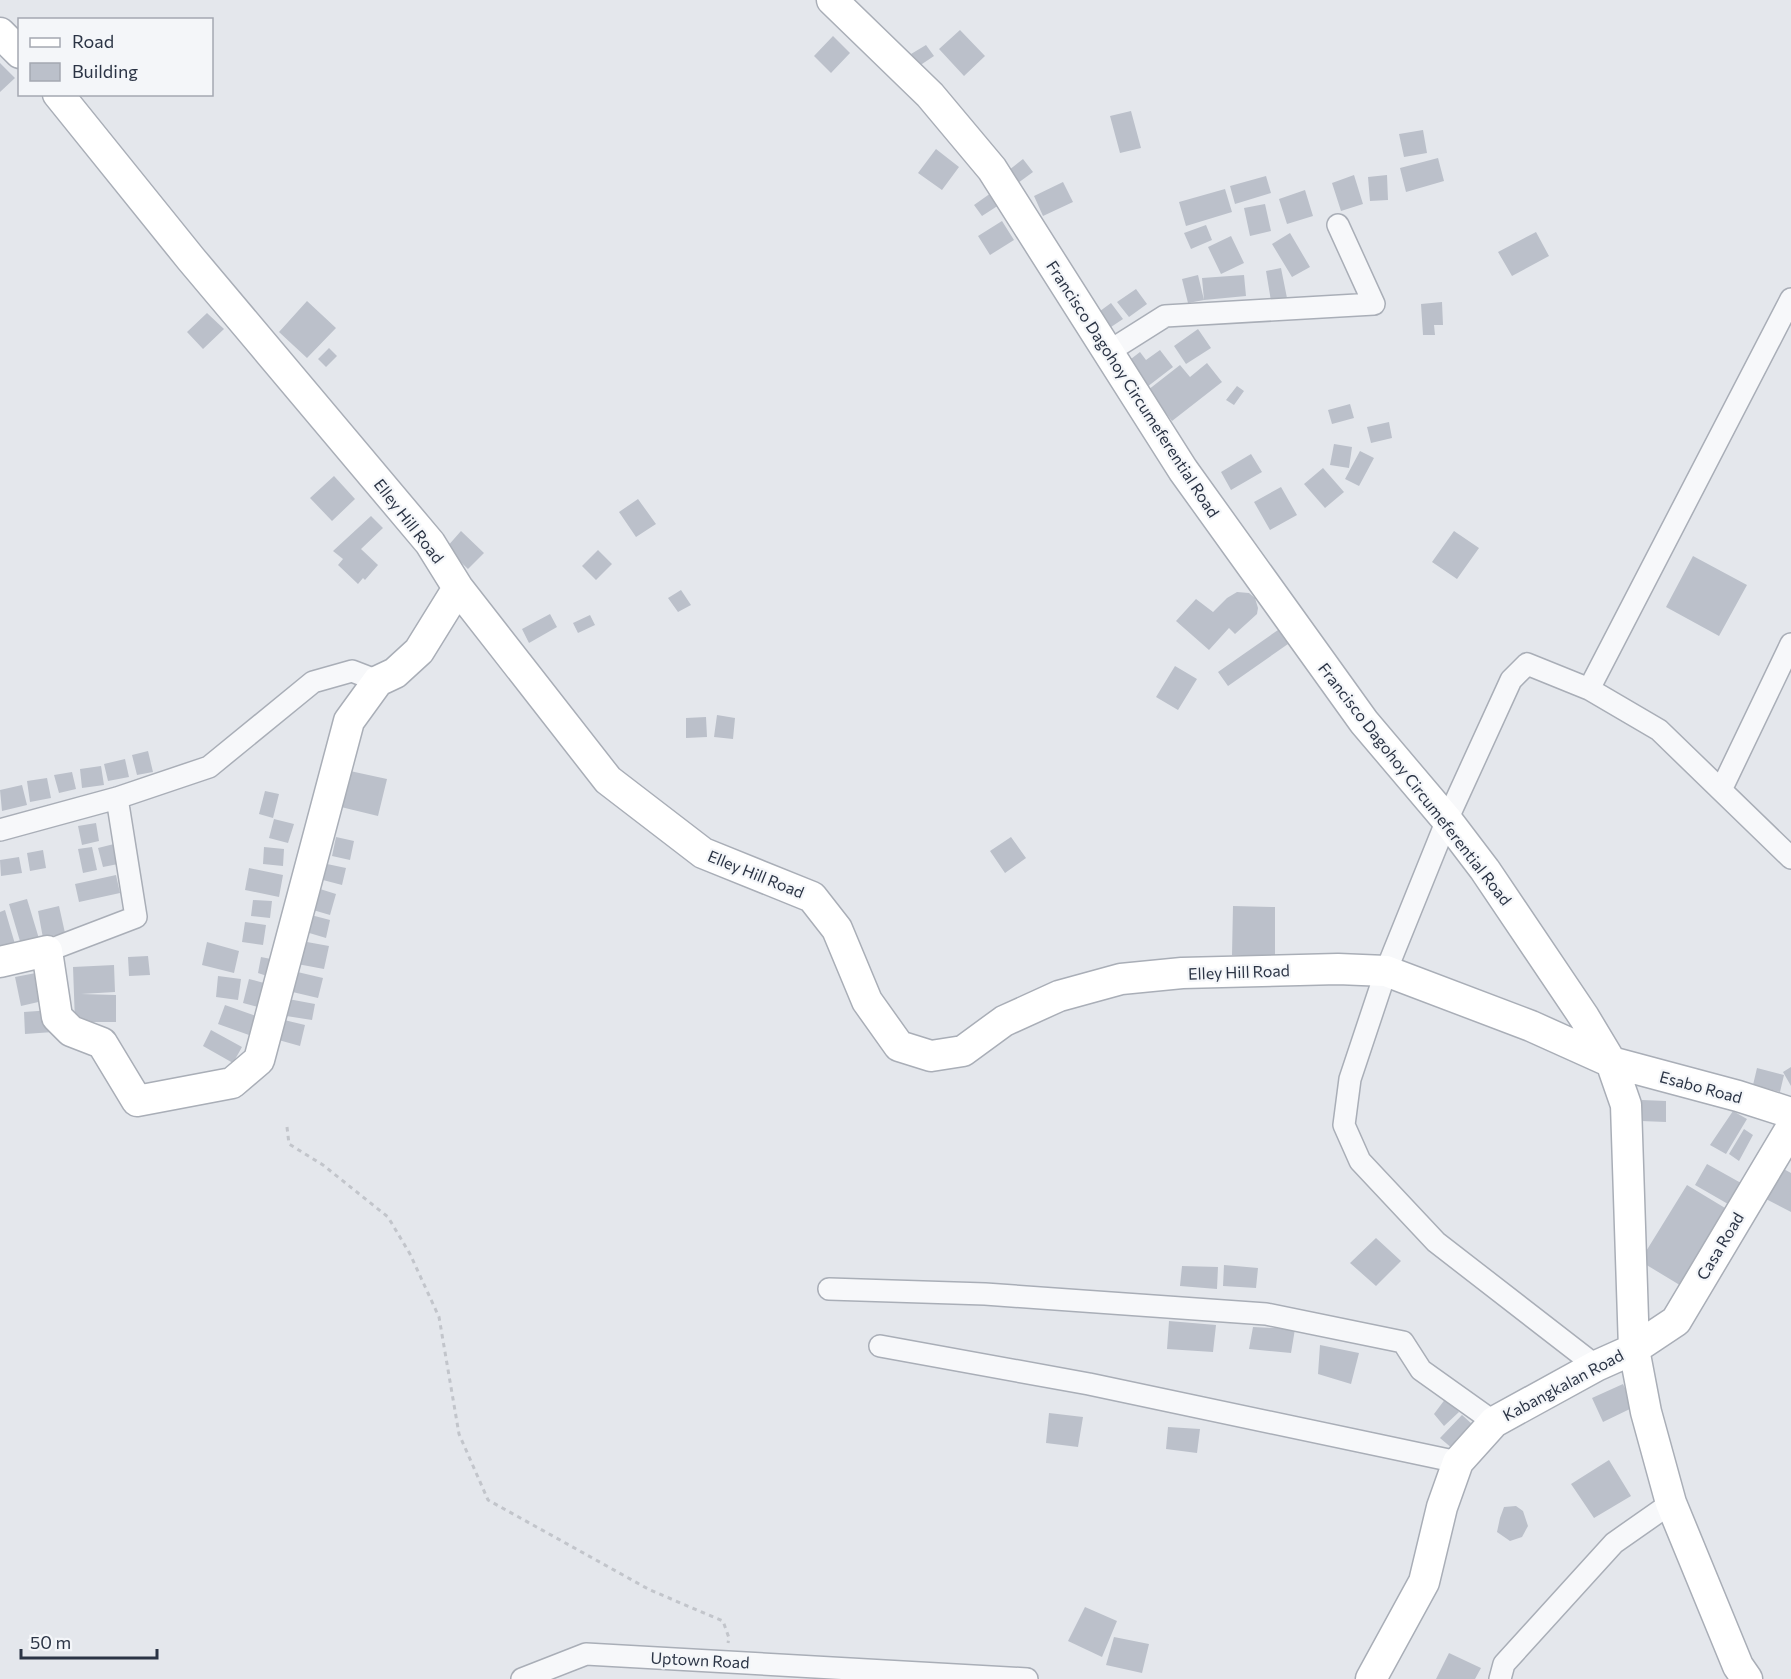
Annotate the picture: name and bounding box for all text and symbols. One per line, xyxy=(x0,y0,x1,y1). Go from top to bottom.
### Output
legend xyxy=(18,18,213,96)
text: Road xyxy=(72,30,114,52)
text: Building xyxy=(72,60,138,82)
street label: Francisco Dagohoy Circumeferential Road xyxy=(1043,257,1224,521)
street label: Elley Hill Road xyxy=(371,475,448,567)
street label: Francisco Dagohoy Circumeferential Road xyxy=(1315,659,1516,909)
street label: Elley Hill Road xyxy=(705,846,807,901)
street label: Elley Hill Road xyxy=(1188,960,1290,983)
street label: Esabo Road xyxy=(1658,1066,1744,1107)
street label: Casa Road xyxy=(1692,1209,1747,1283)
street label: Kabangkalan Road xyxy=(1499,1345,1626,1424)
scale bar xyxy=(21,1622,158,1660)
text: 50 m xyxy=(30,1631,71,1653)
street label: Uptown Road xyxy=(650,1647,750,1672)

